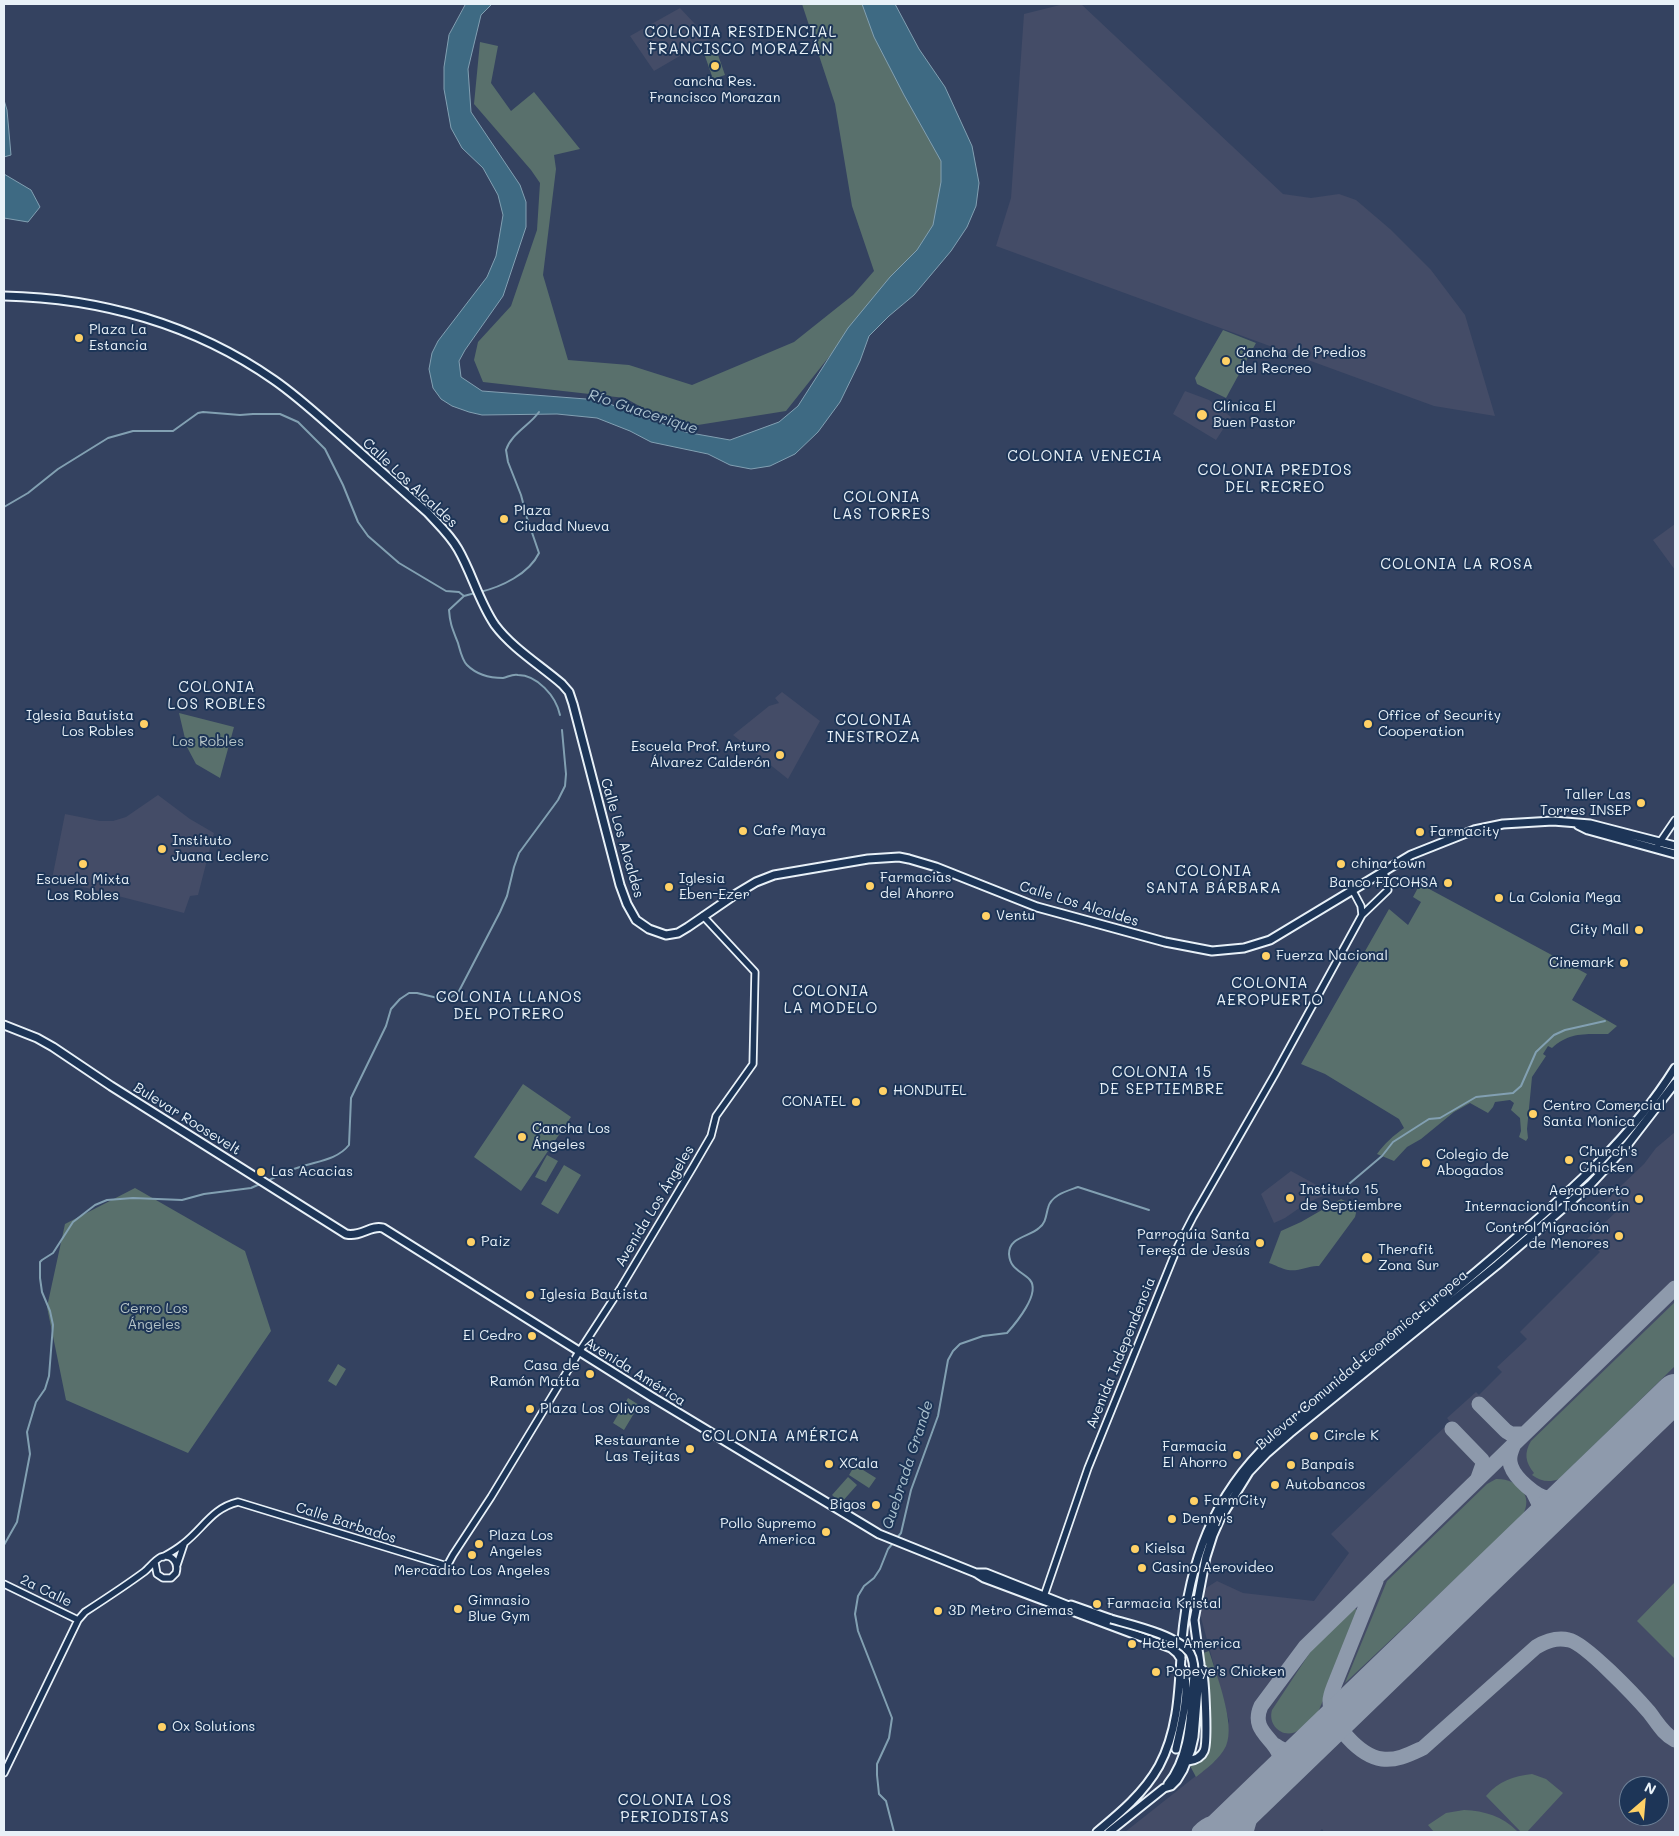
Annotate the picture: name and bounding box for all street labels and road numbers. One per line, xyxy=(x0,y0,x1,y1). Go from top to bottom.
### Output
street label: Calle Los Alcaldes xyxy=(359,435,461,531)
street label: Calle Los Alcaldes xyxy=(597,776,647,900)
street label: Calle Los Alcaldes xyxy=(1017,878,1141,930)
street label: Bulevar Roosevelt xyxy=(130,1079,244,1159)
street label: Avenida Los Ángeles xyxy=(612,1142,698,1270)
street label: Bulevar Comunidad Económica Europea xyxy=(1253,1267,1471,1453)
street label: Avenida Independencia xyxy=(1083,1275,1159,1431)
street label: Avenida América xyxy=(581,1334,689,1410)
street label: Calle Barbados xyxy=(293,1499,399,1547)
street label: 2a Calle xyxy=(17,1571,75,1611)

